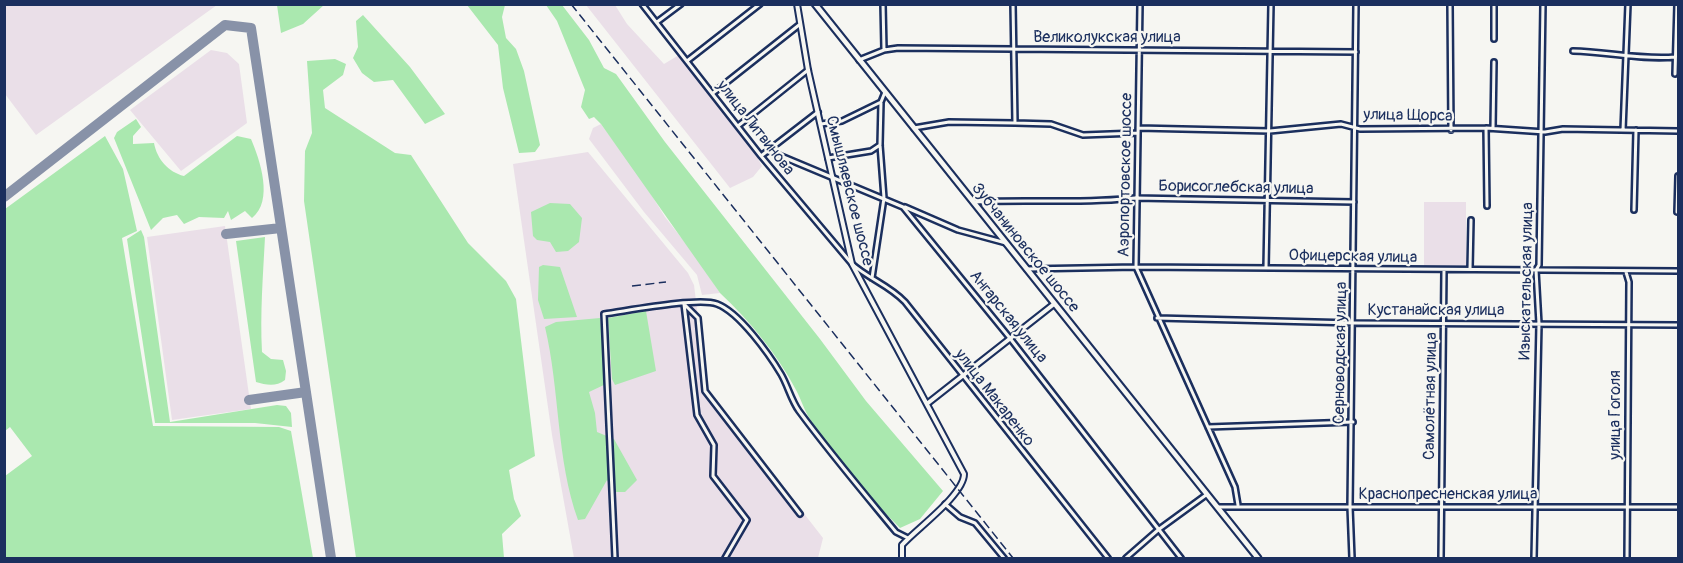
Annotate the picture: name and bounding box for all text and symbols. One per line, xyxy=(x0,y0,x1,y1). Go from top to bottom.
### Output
street label: Великолукская улица xyxy=(1033,28,1181,48)
street label: улица Литвинова xyxy=(712,77,798,179)
street label: Аэропортовское шоссе xyxy=(1115,93,1137,257)
street label: улица Щорса xyxy=(1363,106,1453,126)
street label: Смышляевское шоссе xyxy=(821,114,877,268)
street label: Борисоглебская улица xyxy=(1158,177,1314,199)
street label: Зубчаниновское шоссе xyxy=(967,179,1083,317)
street label: Изыскательская улица xyxy=(1516,202,1538,360)
street label: Офицерская улица xyxy=(1288,246,1418,268)
street label: Ангарская улица xyxy=(965,267,1051,367)
street label: Серноводская улица xyxy=(1330,282,1352,424)
street label: Кустанайская улица xyxy=(1367,301,1505,321)
street label: Самолётная улица xyxy=(1420,332,1442,460)
street label: улица Макаренко xyxy=(950,346,1038,450)
street label: улица Гоголя xyxy=(1606,370,1626,460)
street label: Краснопресненская улица xyxy=(1358,485,1538,505)

